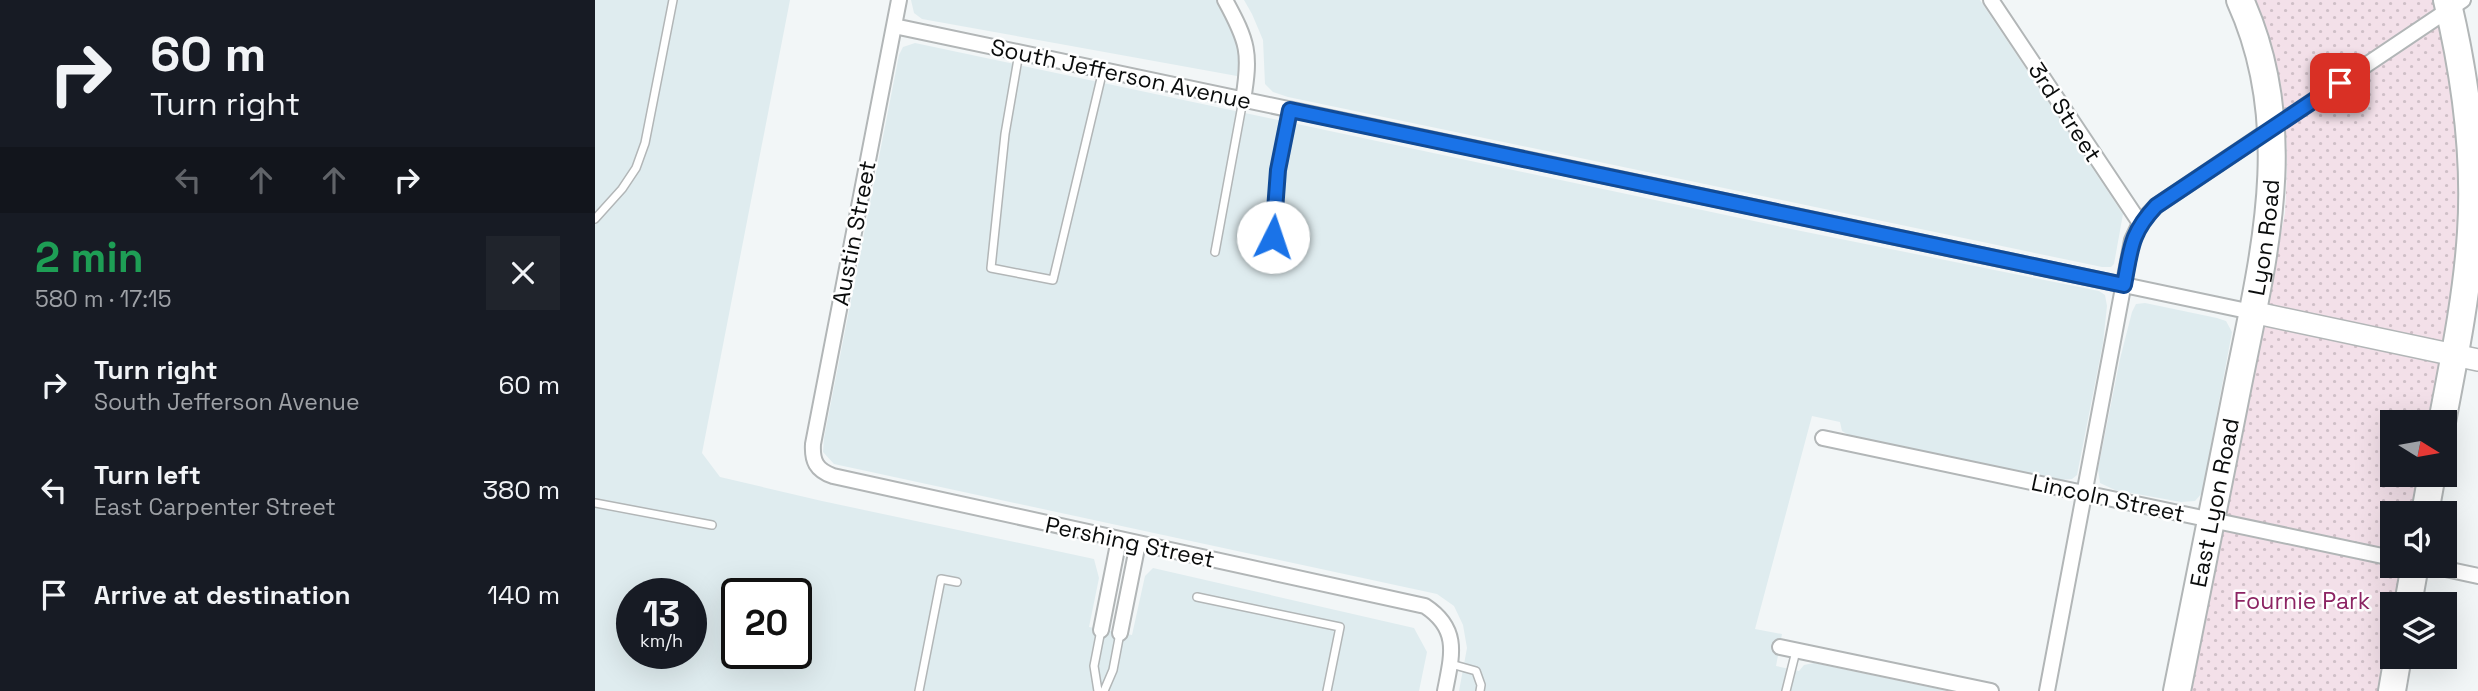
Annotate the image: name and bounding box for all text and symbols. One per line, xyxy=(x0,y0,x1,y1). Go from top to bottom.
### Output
text: 60 m xyxy=(150,23,266,85)
icon: right xyxy=(35,28,126,119)
street label: South Jefferson Avenue xyxy=(988,32,1254,116)
pin xyxy=(2310,53,2370,113)
street label: 3rd Street xyxy=(2022,56,2108,168)
icon: arrive xyxy=(2321,64,2359,102)
text: Turn right xyxy=(150,84,300,124)
street label: Austin Street xyxy=(825,158,883,308)
icon: left xyxy=(169,161,207,199)
icon: ahead xyxy=(242,161,280,199)
icon: ahead xyxy=(315,161,353,199)
icon: right xyxy=(388,161,426,199)
street label: Lyon Road xyxy=(2241,178,2286,298)
position arrow xyxy=(1236,200,1310,274)
text: 2 min xyxy=(35,231,144,284)
button: close xyxy=(486,236,560,310)
text: 580 m · 17:15 xyxy=(35,284,171,314)
text: Turn right xyxy=(94,353,218,387)
icon: right xyxy=(35,366,73,404)
text: 60 m xyxy=(498,368,560,402)
text: South Jefferson Avenue xyxy=(94,387,360,417)
north arrow xyxy=(2380,410,2457,486)
map controls xyxy=(2380,410,2457,669)
street label: East Lyon Road xyxy=(2183,415,2246,590)
text: Turn left xyxy=(94,458,201,492)
street label: Lincoln Street xyxy=(2028,467,2188,529)
icon: left xyxy=(35,471,73,509)
text: 380 m xyxy=(482,473,560,507)
text: East Carpenter Street xyxy=(94,492,336,522)
button: sound xyxy=(2380,501,2457,578)
street label: Pershing Street xyxy=(1043,509,1217,575)
icon: arrive xyxy=(35,576,73,614)
text: Arrive at destination xyxy=(94,578,351,612)
text: 140 m xyxy=(487,578,560,612)
speed limit sign: 20 xyxy=(721,578,812,669)
park label: Fournie Park xyxy=(2234,586,2370,616)
text: 13 xyxy=(643,592,680,636)
button: layers xyxy=(2380,592,2457,669)
text: km/h xyxy=(640,629,683,652)

